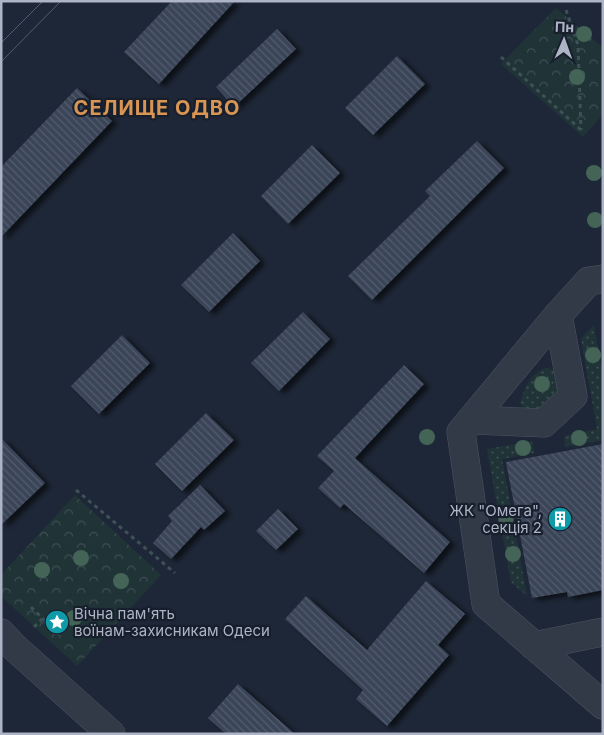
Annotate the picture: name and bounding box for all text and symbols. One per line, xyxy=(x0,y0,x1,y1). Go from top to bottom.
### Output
north arrow xyxy=(539,15,589,65)
text: Пн xyxy=(555,18,574,35)
district label: СЕЛИЩЕ ОДВО xyxy=(74,96,240,120)
place label: ЖК "Омега", секція 2 xyxy=(450,501,542,537)
building icon: ЖК "Омега", секція 2 xyxy=(547,506,573,532)
place label: Вічна пам'ять воїнам-захисникам Одеси xyxy=(74,604,270,640)
place icon: Вічна пам'ять воїнам-захисникам Одеси xyxy=(44,609,70,635)

